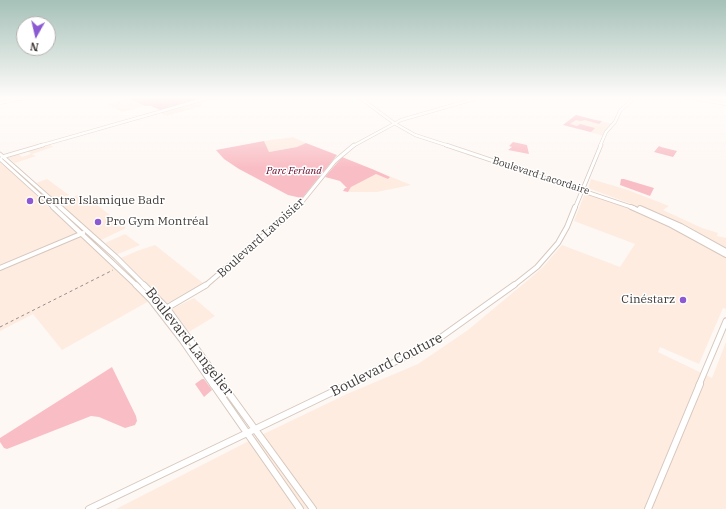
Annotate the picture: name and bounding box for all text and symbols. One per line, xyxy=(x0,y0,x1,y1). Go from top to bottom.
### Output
north arrow xyxy=(16,16,56,56)
text: N xyxy=(29,39,40,54)
street label: Boulevard Lacordaire xyxy=(491,155,591,197)
park label: Parc Ferland xyxy=(266,165,322,177)
place label: Centre Islamique Badr xyxy=(38,194,165,208)
street label: Boulevard Lavoisier xyxy=(214,195,308,281)
marker: Centre Islamique Badr xyxy=(25,196,35,206)
place label: Pro Gym Montréal xyxy=(106,215,209,229)
marker: Pro Gym Montréal xyxy=(93,217,103,227)
street label: Boulevard Langelier xyxy=(141,285,237,399)
place label: Cinéstarz xyxy=(621,293,675,307)
marker: Cinéstarz xyxy=(678,295,688,305)
street label: Boulevard Couture xyxy=(328,330,446,400)

